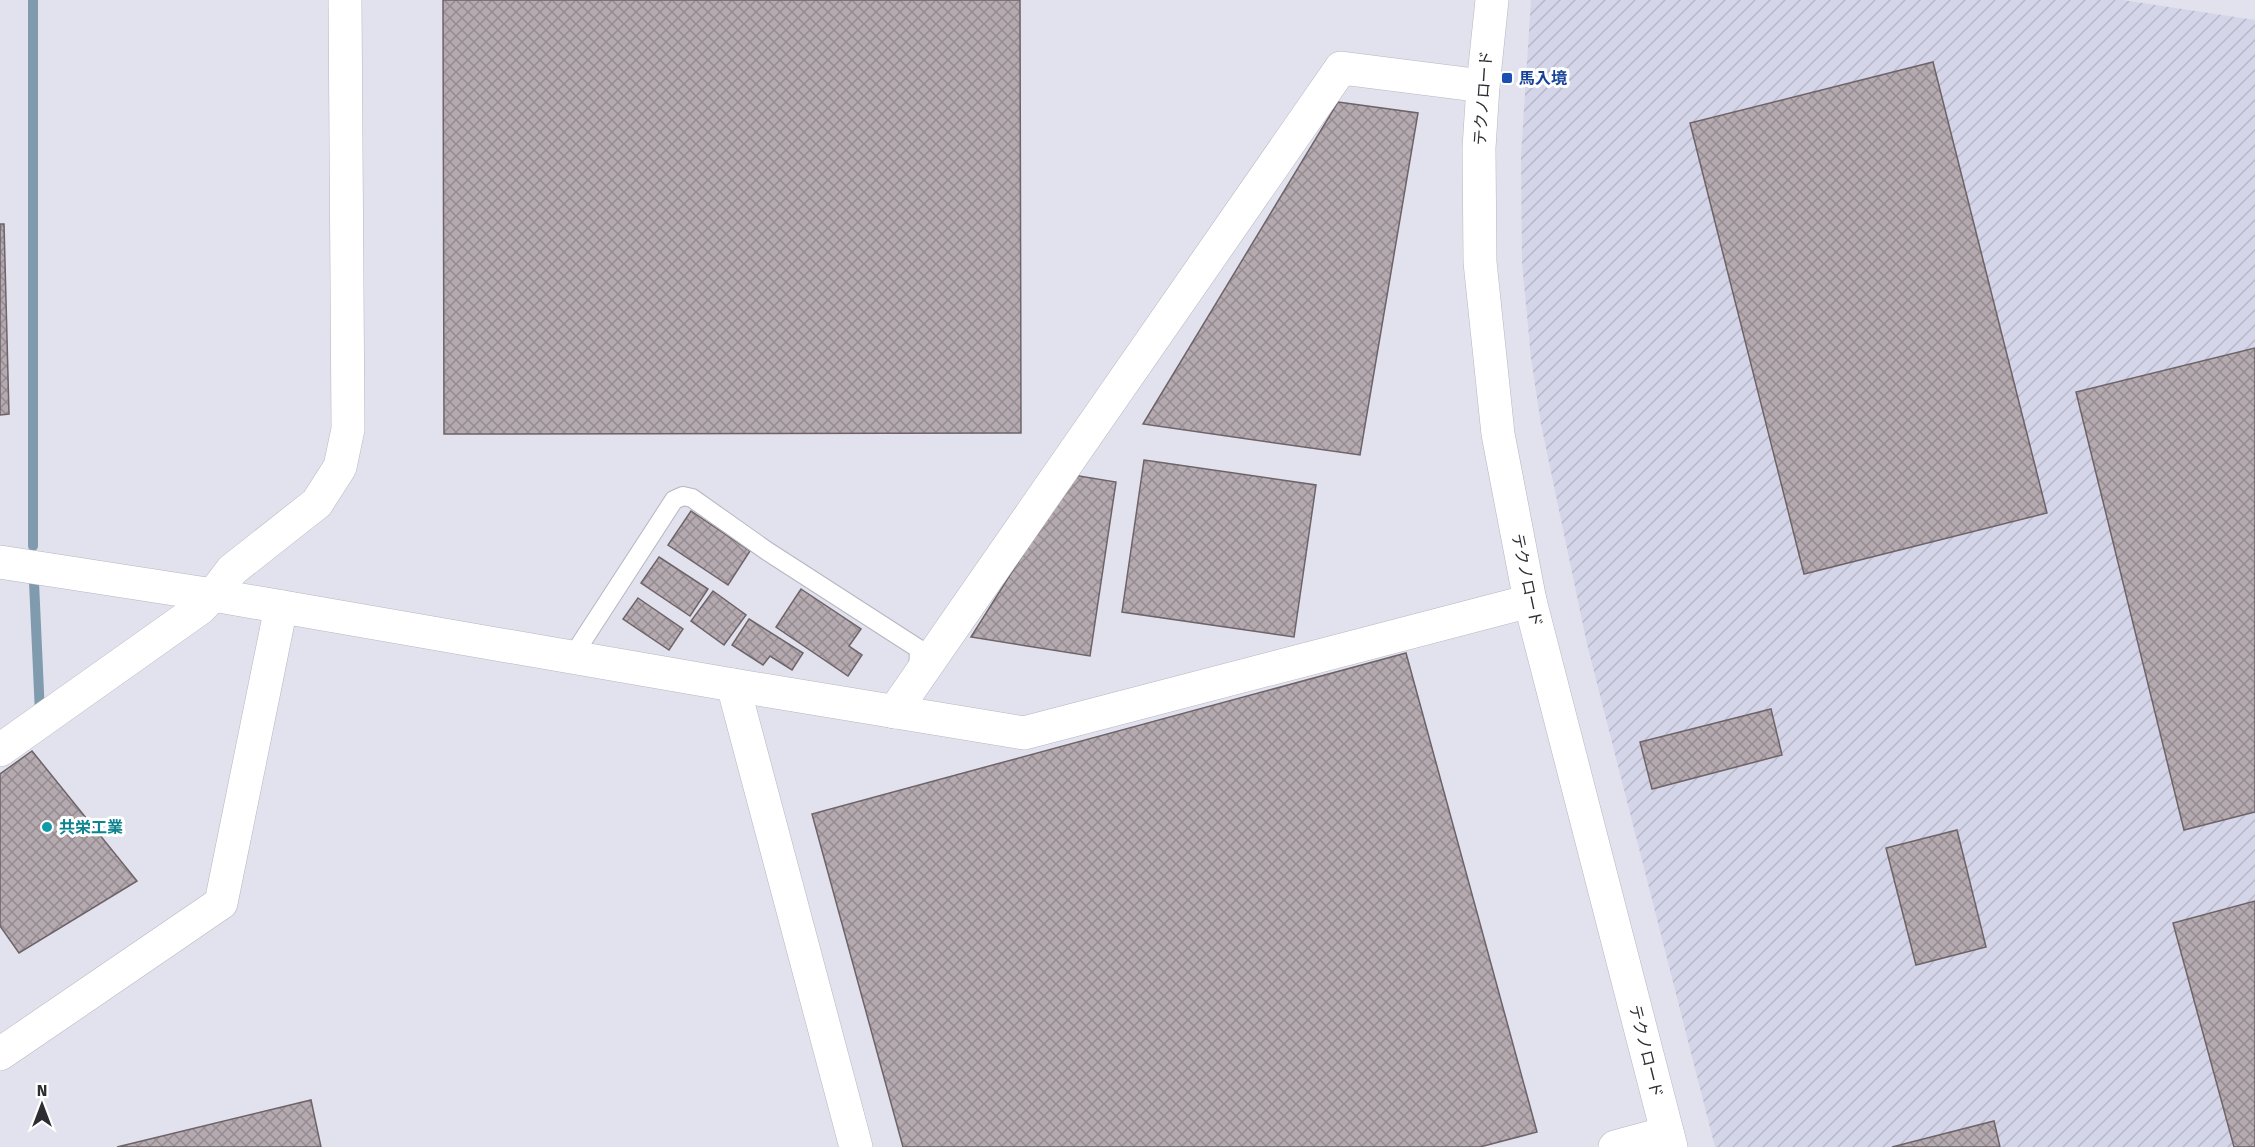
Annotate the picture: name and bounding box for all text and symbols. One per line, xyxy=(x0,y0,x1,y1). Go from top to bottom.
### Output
street label: テクノロード xyxy=(1470,50,1496,146)
place label: 馬入境 xyxy=(1519,69,1567,88)
marker: 馬入境 xyxy=(1500,71,1514,85)
street label: テクノロード xyxy=(1508,532,1546,628)
place label: 共栄工業 xyxy=(59,818,123,837)
marker: 共栄工業 xyxy=(40,820,54,834)
street label: テクノロード xyxy=(1625,1003,1667,1099)
north arrow xyxy=(12,1075,72,1135)
text: N xyxy=(37,1081,47,1100)

